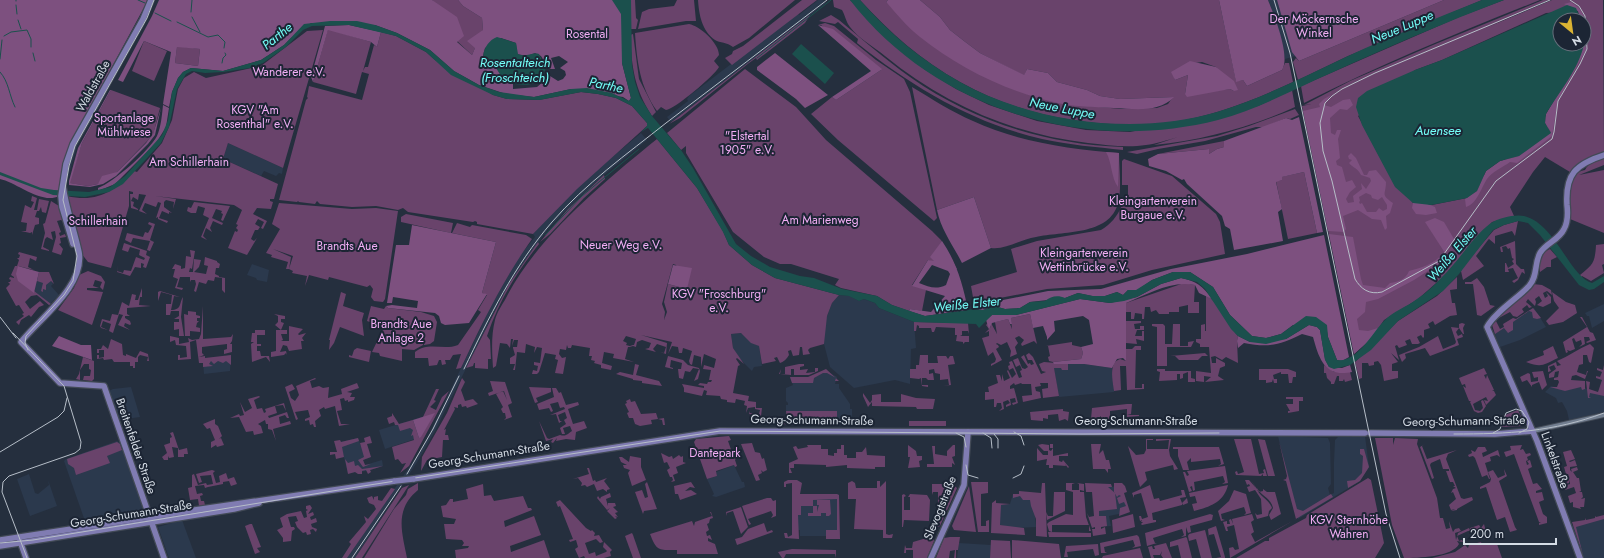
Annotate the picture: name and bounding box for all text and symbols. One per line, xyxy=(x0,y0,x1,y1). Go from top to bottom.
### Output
water label: Neue Luppe xyxy=(1368,5,1437,49)
park label: Der Möckernsche Winkel xyxy=(1270,10,1358,42)
north arrow xyxy=(1552,12,1592,52)
water label: Parthe xyxy=(258,18,297,54)
park label: Rosental xyxy=(566,25,608,43)
text: N xyxy=(1569,32,1585,50)
water label: Rosentalteich (Froschteich) xyxy=(480,53,551,87)
street label: Waldstraße xyxy=(71,57,115,115)
park label: Wanderer e.V. xyxy=(252,63,326,81)
water label: Parthe xyxy=(587,72,625,98)
water label: Neue Luppe xyxy=(1028,92,1097,124)
park label: KGV "Am Rosenthal" e.V. xyxy=(217,101,293,133)
park label: Sportanlage Mühlwiese xyxy=(94,109,154,141)
water label: Auensee xyxy=(1414,121,1461,140)
park label: "Elstertal 1905" e.V. xyxy=(720,127,774,159)
park label: Am Schillerhain xyxy=(149,153,229,171)
park label: Kleingartenverein Burgaue e.V. xyxy=(1109,192,1197,224)
park label: Am Marienweg xyxy=(781,211,859,229)
park label: Schillerhain xyxy=(68,212,128,230)
water label: Weiße Elster xyxy=(1423,222,1482,286)
park label: Neuer Weg e.V. xyxy=(580,236,662,254)
park label: Brandts Aue xyxy=(316,237,378,255)
park label: Kleingartenverein Wettinbrücke e.V. xyxy=(1039,244,1129,276)
park label: KGV "Froschburg" e.V. xyxy=(672,285,766,317)
water label: Weiße Elster xyxy=(932,291,1002,317)
park label: Brandts Aue Anlage 2 xyxy=(370,315,432,347)
street label: Breitenfelder Straße xyxy=(111,395,161,497)
street label: Georg-Schumann-Straße xyxy=(750,410,874,430)
street label: Georg-Schumann-Straße xyxy=(1402,411,1526,431)
street label: Georg-Schumann-Straße xyxy=(1075,412,1197,430)
street label: Linkelstraße xyxy=(1536,429,1574,491)
street label: Georg-Schumann-Straße xyxy=(427,437,551,473)
park label: Dantepark xyxy=(689,444,741,462)
street label: Slevogtstraße xyxy=(919,473,961,543)
street label: Georg-Schumann-Straße xyxy=(69,496,193,532)
park label: KGV Sternhöhe Wahren xyxy=(1310,511,1388,543)
scale bar xyxy=(1464,520,1556,546)
text: 200 m xyxy=(1470,525,1504,543)

